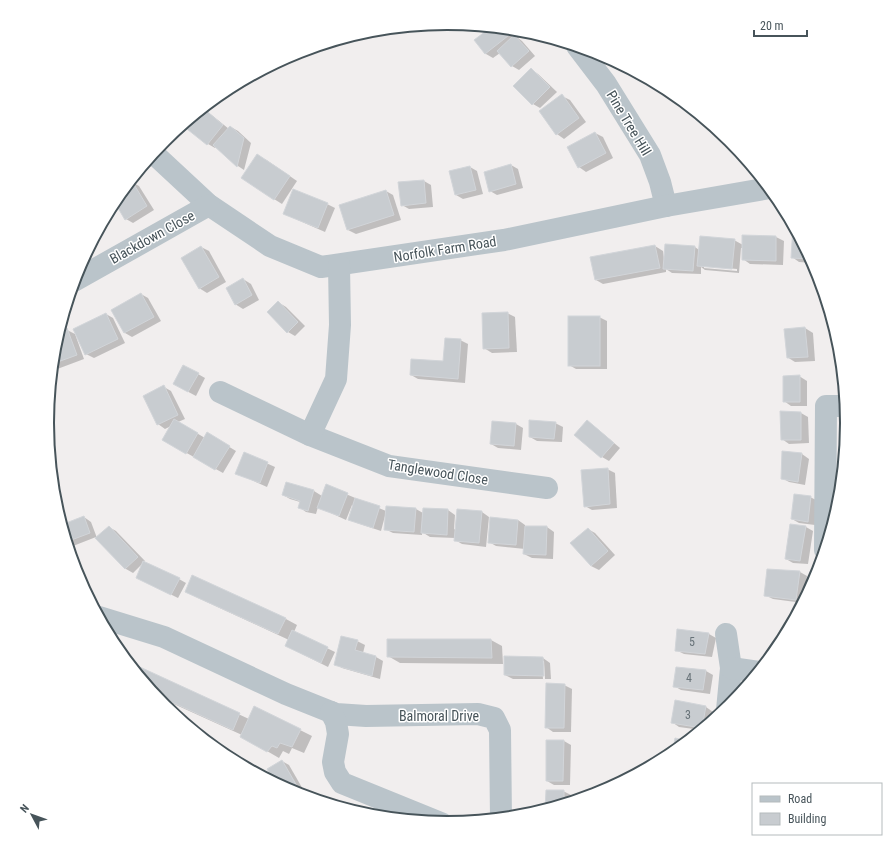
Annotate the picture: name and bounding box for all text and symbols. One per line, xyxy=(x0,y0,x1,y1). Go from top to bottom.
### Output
scale bar xyxy=(754,12,807,38)
text: 20 m xyxy=(760,19,784,33)
street label: Pine Tree Hill xyxy=(603,88,655,158)
street label: Blackdown Close xyxy=(107,207,198,267)
street label: Norfolk Farm Road xyxy=(393,233,497,265)
street label: Tanglewood Close xyxy=(387,456,490,488)
house number: 5 xyxy=(689,635,695,649)
house number: 4 xyxy=(686,671,692,685)
street label: Balmoral Drive xyxy=(399,708,480,724)
house number: 3 xyxy=(685,708,691,722)
legend xyxy=(752,783,882,835)
text: Road xyxy=(788,792,812,806)
north arrow xyxy=(12,795,52,835)
text: N xyxy=(18,802,32,816)
text: Building xyxy=(788,812,826,826)

